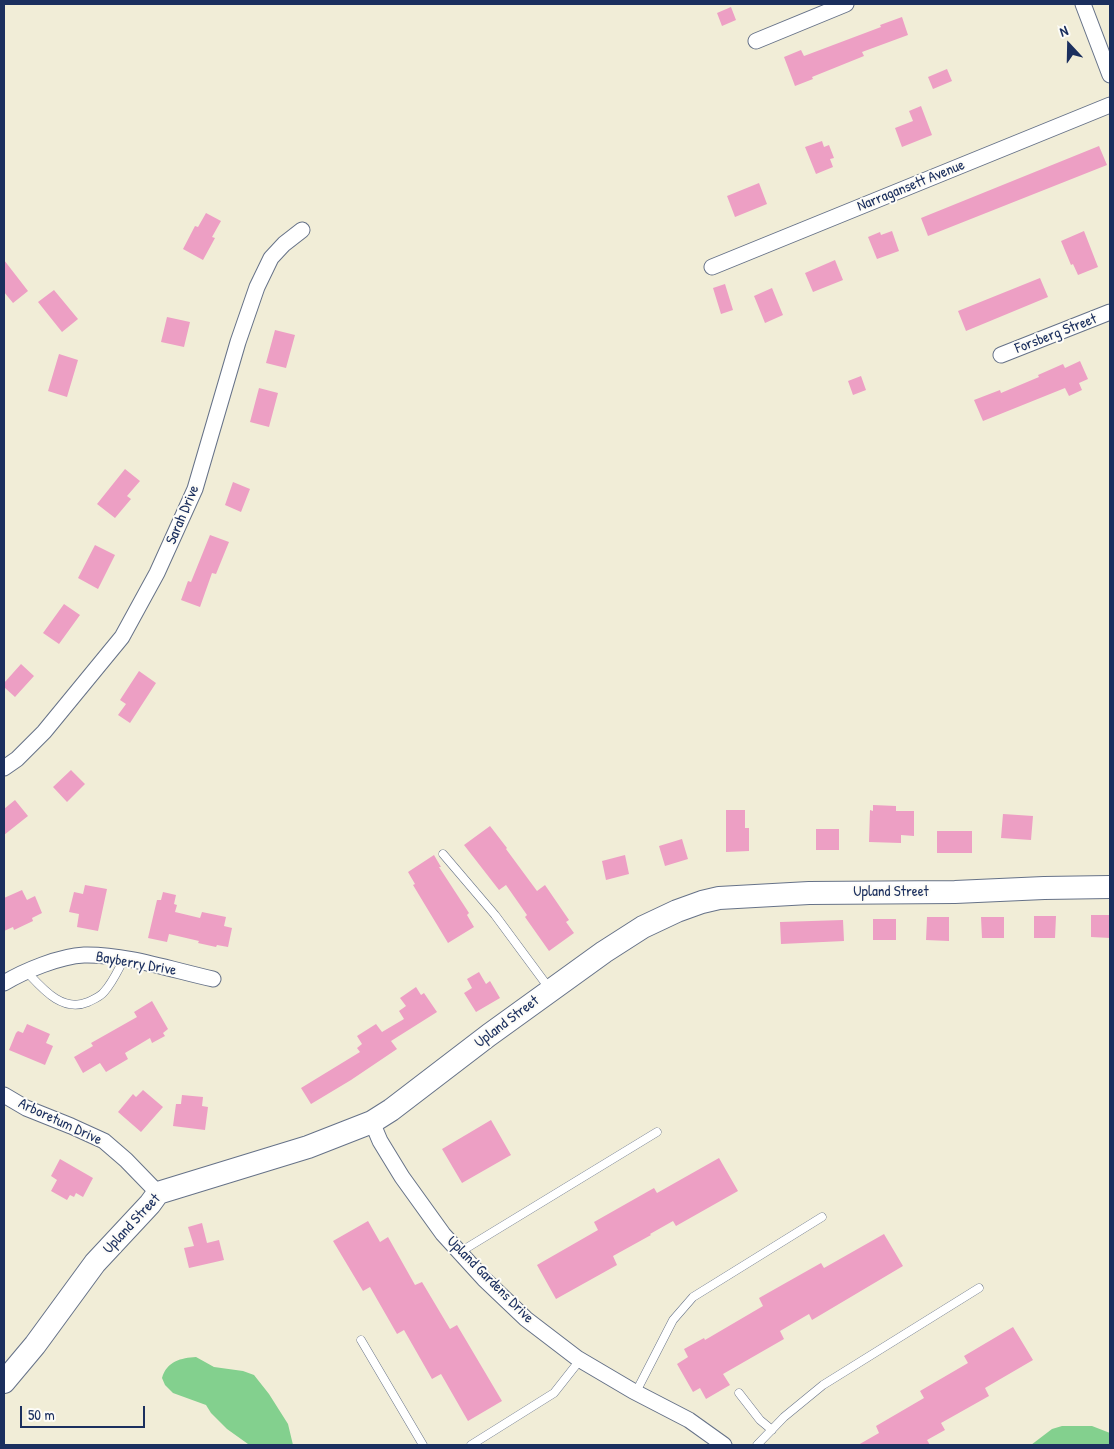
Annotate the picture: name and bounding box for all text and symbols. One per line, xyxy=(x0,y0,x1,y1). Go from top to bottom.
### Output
north arrow xyxy=(1044,20,1094,70)
text: N xyxy=(1057,20,1070,41)
street label: Narragansett Avenue xyxy=(855,156,967,216)
street label: Forsberg Street xyxy=(1013,310,1099,358)
street label: Sarah Drive xyxy=(163,483,203,547)
street label: Upland Street xyxy=(853,883,929,901)
street label: Bayberry Drive xyxy=(94,948,178,980)
street label: Upland Street xyxy=(471,992,543,1052)
street label: Arboretum Drive xyxy=(15,1095,105,1149)
street label: Upland Street xyxy=(100,1190,164,1258)
street label: Upland Gardens Drive xyxy=(443,1233,537,1327)
scale bar xyxy=(22,1396,148,1428)
text: 50 m xyxy=(28,1404,55,1425)

